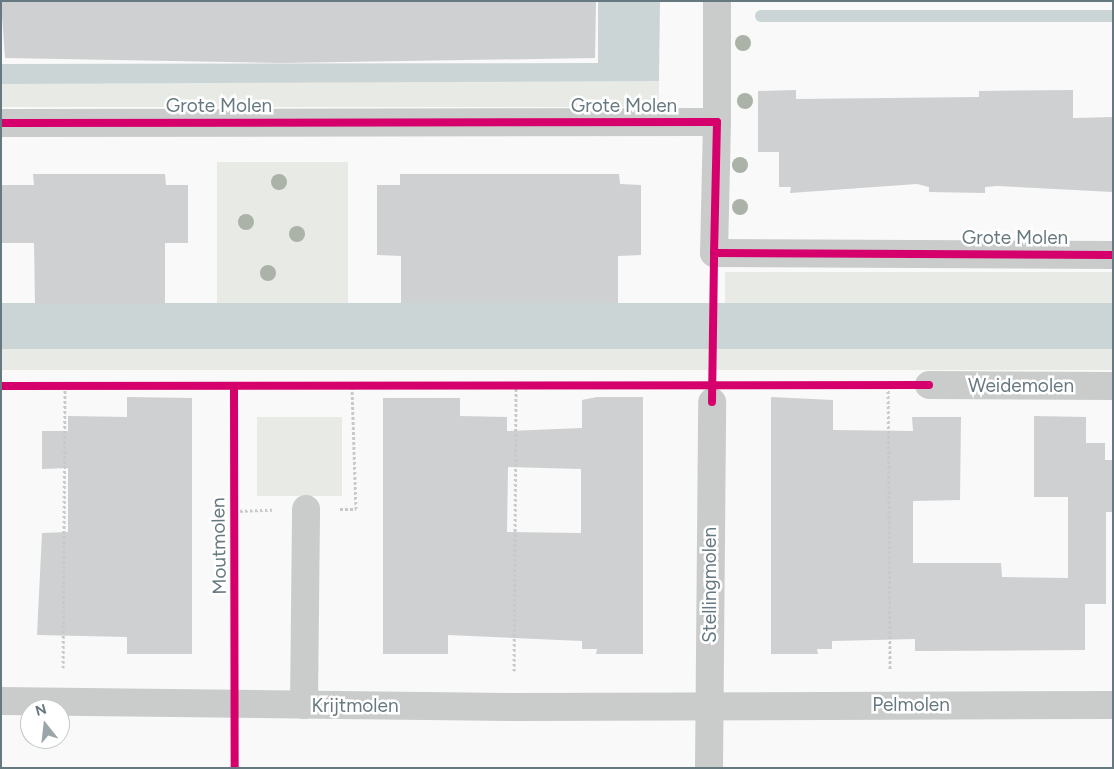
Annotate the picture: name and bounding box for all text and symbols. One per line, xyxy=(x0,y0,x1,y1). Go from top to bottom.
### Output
street label: Grote Molen xyxy=(166,95,272,117)
street label: Grote Molen xyxy=(571,95,677,117)
street label: Grote Molen xyxy=(962,227,1068,249)
street label: Weidemolen xyxy=(968,375,1074,397)
street label: Moutmolen xyxy=(207,497,231,595)
street label: Stellingmolen xyxy=(699,527,721,643)
street label: Pelmolen xyxy=(872,694,950,716)
street label: Krijtmolen xyxy=(311,695,399,717)
north arrow xyxy=(20,699,70,749)
text: N xyxy=(33,700,49,720)

